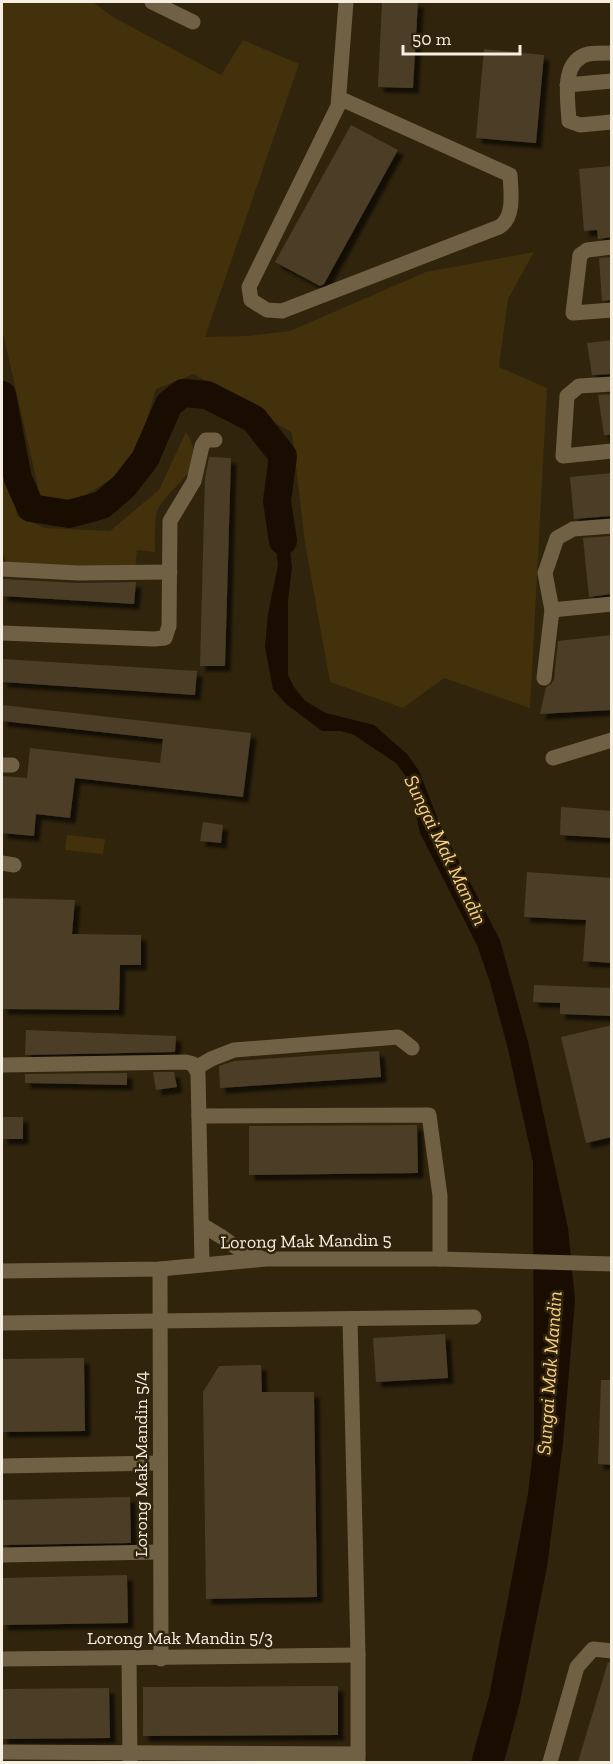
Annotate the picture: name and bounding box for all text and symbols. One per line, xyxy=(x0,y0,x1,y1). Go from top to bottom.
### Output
scale bar xyxy=(403,18,520,56)
text: 50 m xyxy=(412,28,452,50)
water label: Sungai Mak Mandin xyxy=(399,771,493,929)
street label: Lorong Mak Mandin 5 xyxy=(220,1229,392,1253)
water label: Sungai Mak Mandin xyxy=(531,1290,567,1456)
street label: Lorong Mak Mandin 5/4 xyxy=(130,1371,152,1557)
street label: Lorong Mak Mandin 5/3 xyxy=(87,1627,273,1649)

